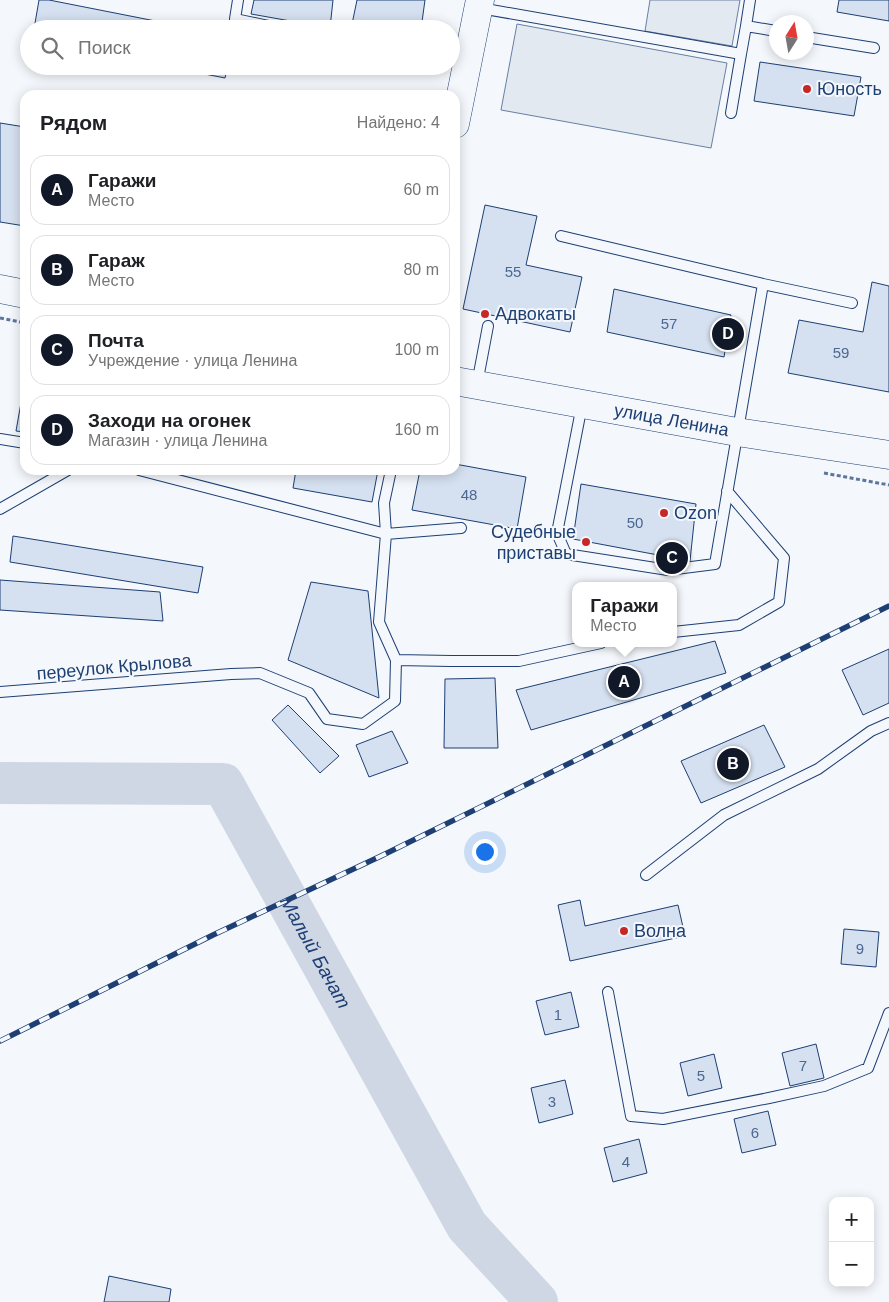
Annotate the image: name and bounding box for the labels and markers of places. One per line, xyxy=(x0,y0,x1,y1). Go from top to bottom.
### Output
place label: Юность xyxy=(817,79,882,99)
marker: Юность xyxy=(801,83,813,95)
place label: Адвокаты xyxy=(495,304,576,324)
marker: Адвокаты xyxy=(479,308,491,320)
pin: D xyxy=(712,315,744,353)
place label: Ozon xyxy=(674,503,717,523)
marker: Ozon xyxy=(658,507,670,519)
place label: Судебные приставы xyxy=(491,522,576,563)
marker: Судебные приставы xyxy=(580,536,592,548)
pin: C xyxy=(656,539,688,577)
pin: A xyxy=(608,663,640,701)
pin: B xyxy=(717,745,749,783)
place label: Волна xyxy=(634,921,687,941)
marker: Волна xyxy=(618,925,630,937)

